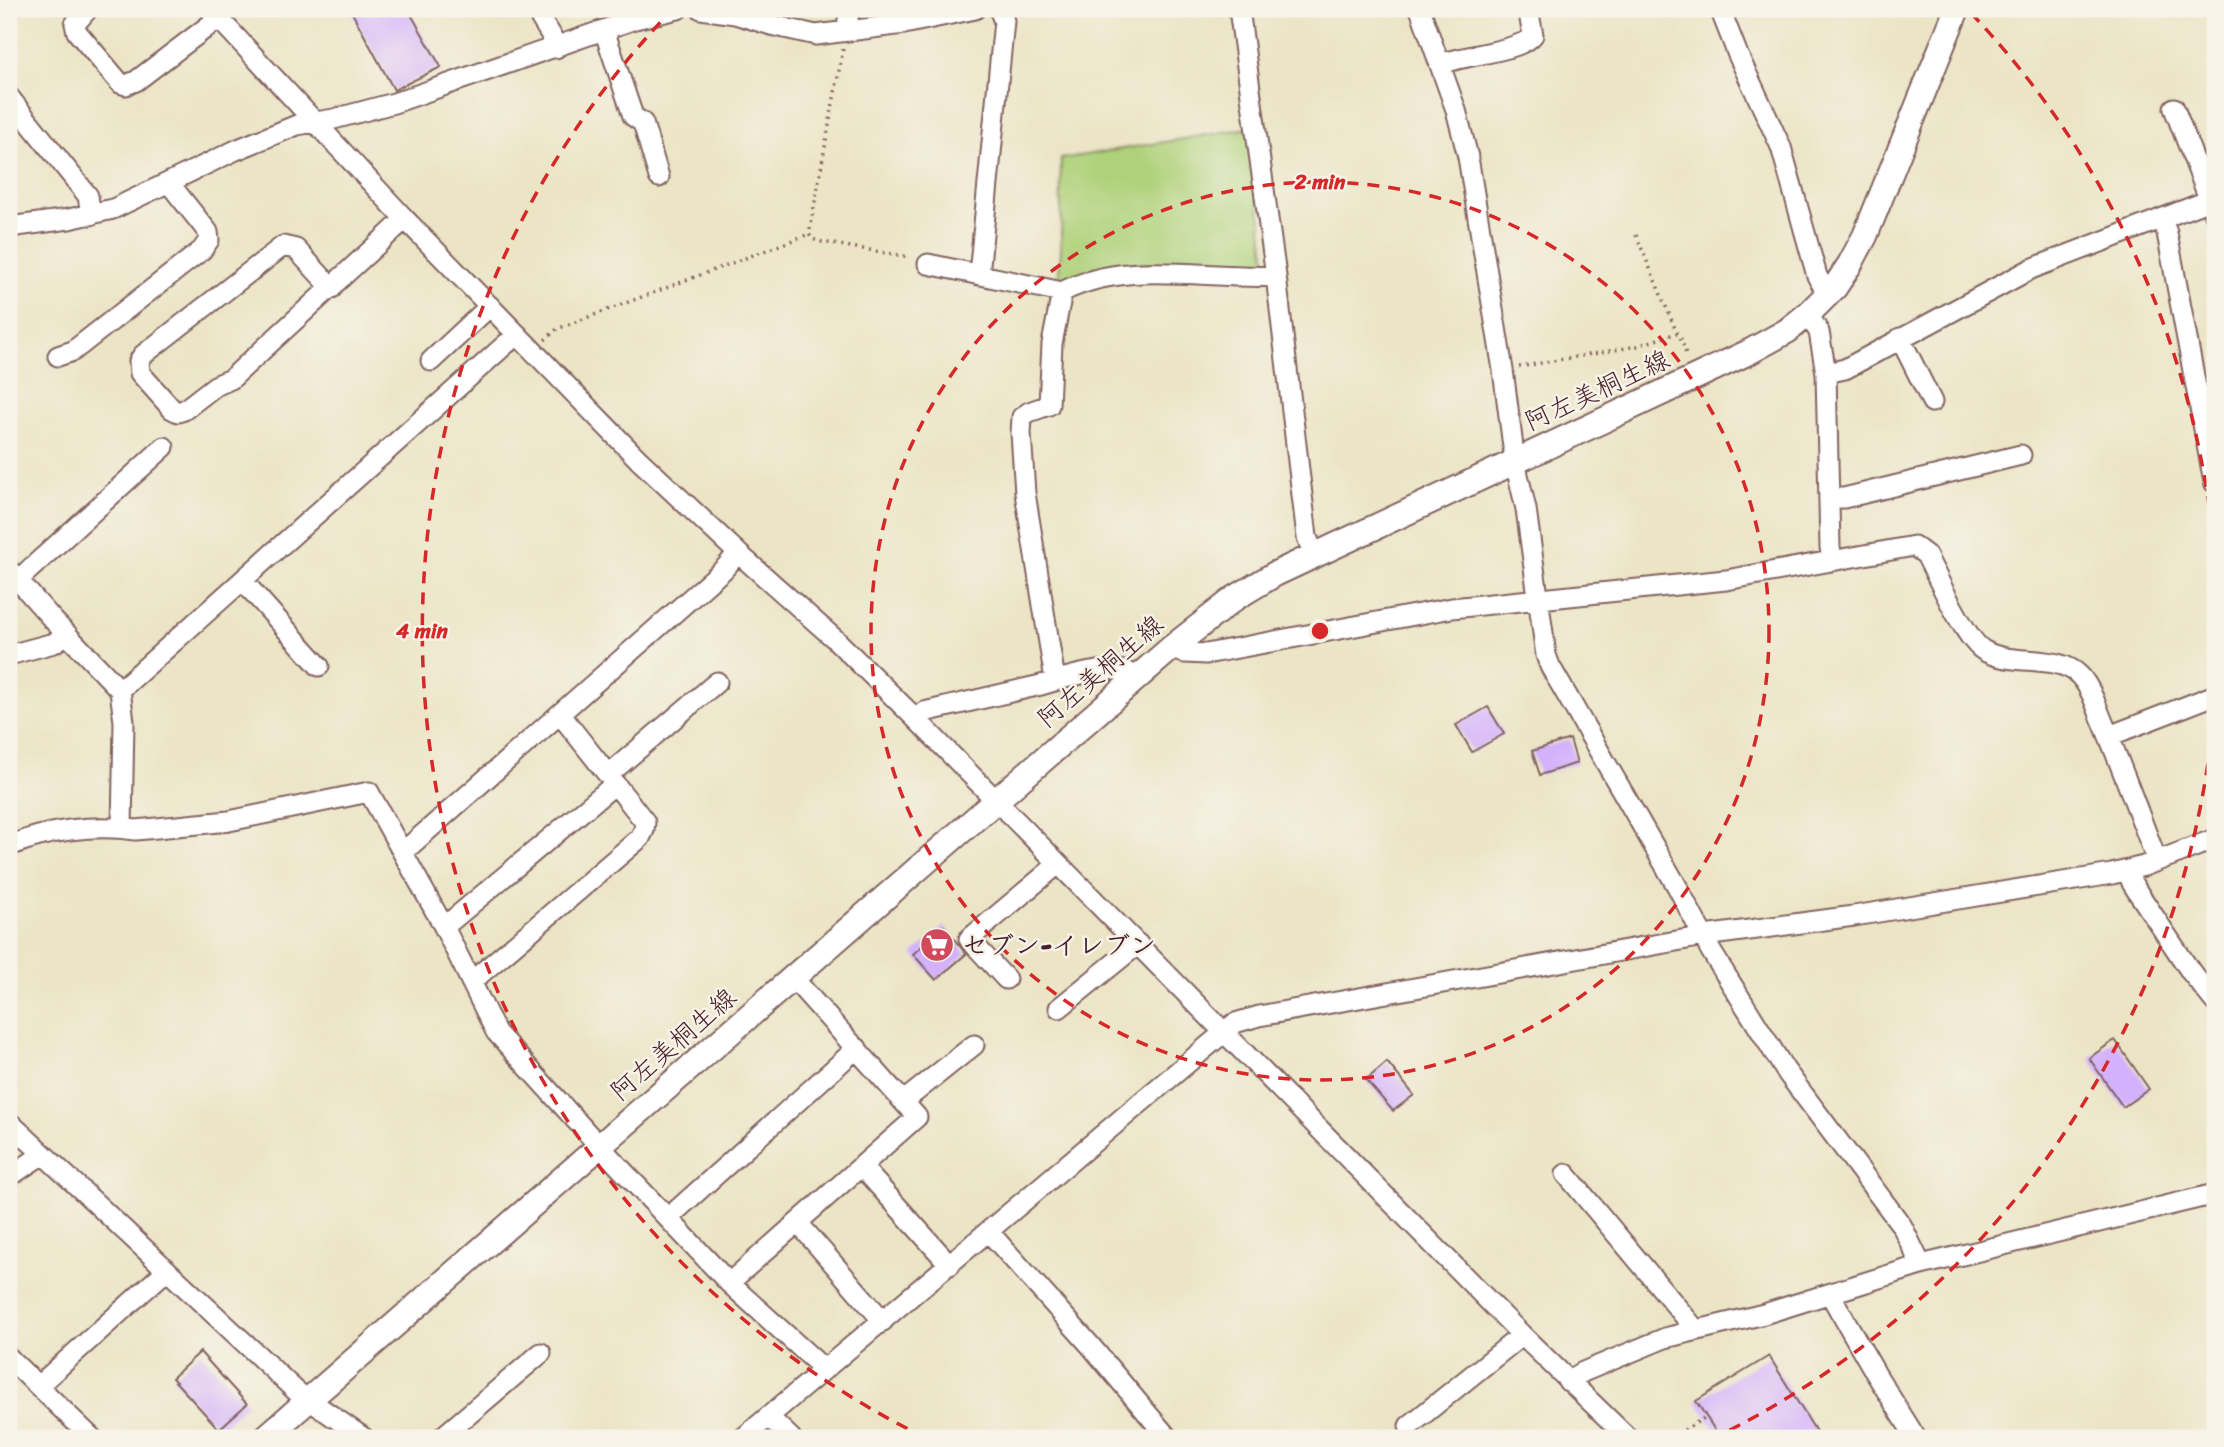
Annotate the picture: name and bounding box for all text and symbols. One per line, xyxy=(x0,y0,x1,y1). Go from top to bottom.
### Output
text: 2 min xyxy=(1294,163,1346,201)
street label: 阿左美桐生線 xyxy=(1517,336,1677,444)
street label: 阿左美桐生線 xyxy=(1026,602,1174,740)
text: 4 min xyxy=(395,612,449,650)
centre of rings xyxy=(1308,619,1332,643)
place label: セブン-イレブン xyxy=(962,922,1156,968)
supermarket icon: セブン-イレブン xyxy=(918,926,956,964)
street label: 阿左美桐生線 xyxy=(599,975,747,1113)

